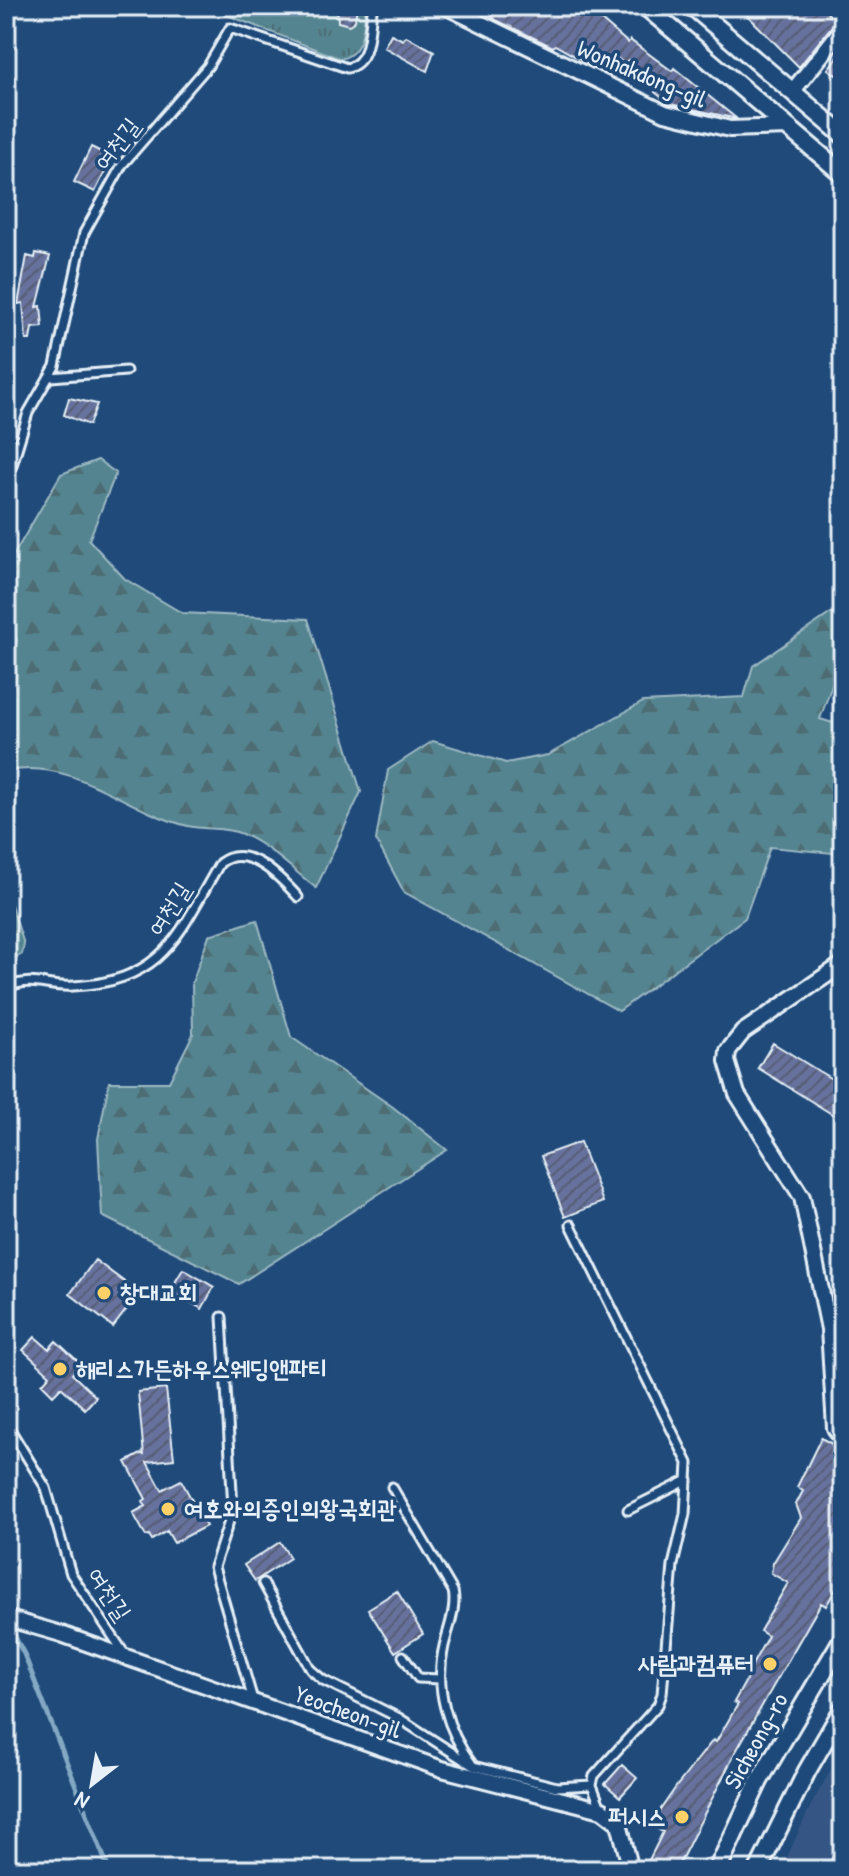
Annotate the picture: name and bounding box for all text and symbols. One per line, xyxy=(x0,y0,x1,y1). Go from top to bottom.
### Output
street label: Wonhakdong-gil xyxy=(573,31,712,115)
street label: 여천길 xyxy=(86,111,146,176)
street label: 여천길 xyxy=(139,875,197,942)
place label: 창대교회 xyxy=(120,1276,197,1308)
marker: 창대교회 xyxy=(95,1284,113,1302)
place label: 해리스가든하우스웨딩앤파티 xyxy=(76,1352,327,1384)
marker: 해리스가든하우스웨딩앤파티 xyxy=(51,1360,69,1378)
place label: 여호와의증인의왕국회관 xyxy=(184,1492,397,1524)
marker: 여호와의증인의왕국회관 xyxy=(159,1500,177,1518)
street label: 여천길 xyxy=(80,1560,139,1626)
place label: 사람과컴퓨터 xyxy=(637,1647,754,1679)
marker: 사람과컴퓨터 xyxy=(761,1655,779,1673)
street label: Yeocheon-gil xyxy=(291,1677,407,1745)
street label: Sicheong-ro xyxy=(716,1686,795,1794)
north arrow xyxy=(52,1744,132,1824)
text: N xyxy=(69,1785,94,1817)
place label: 퍼시스 xyxy=(608,1800,666,1832)
marker: 퍼시스 xyxy=(673,1808,691,1826)

